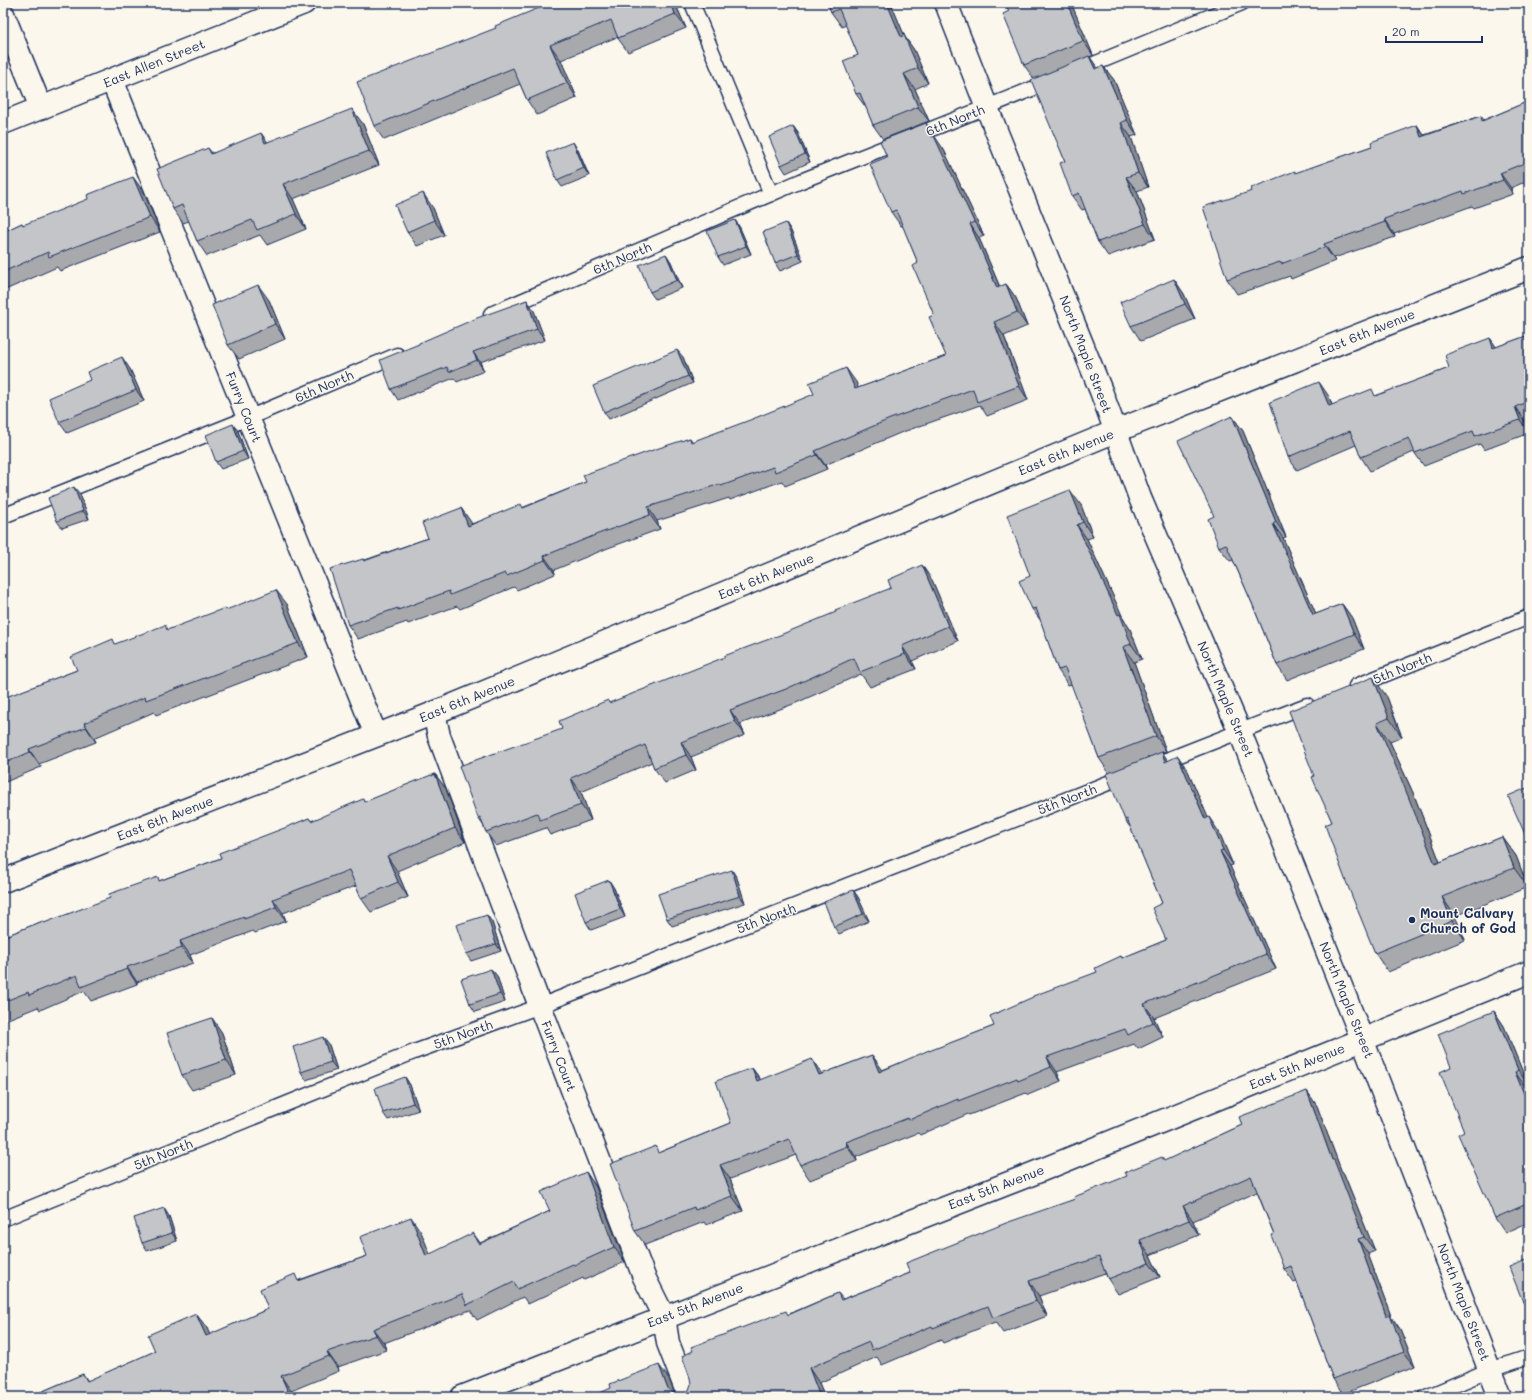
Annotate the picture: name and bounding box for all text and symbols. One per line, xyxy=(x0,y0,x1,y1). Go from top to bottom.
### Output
scale bar xyxy=(1386,18,1482,44)
text: 20 m xyxy=(1392,23,1420,39)
street label: East Allen Street xyxy=(101,34,207,91)
street label: 6th North xyxy=(923,100,987,139)
street label: 6th North xyxy=(590,238,654,277)
street label: North Maple Street xyxy=(1056,293,1117,415)
street label: East 6th Avenue xyxy=(1316,305,1417,358)
street label: 6th North xyxy=(292,366,356,405)
street label: Furry Court xyxy=(223,369,266,445)
street label: East 6th Avenue xyxy=(1015,425,1116,478)
street label: East 6th Avenue xyxy=(715,549,816,602)
street label: North Maple Street xyxy=(1194,638,1259,760)
street label: 5th North xyxy=(1370,648,1434,687)
street label: East 6th Avenue xyxy=(416,672,517,725)
street label: 5th North xyxy=(1035,780,1099,818)
street label: East 6th Avenue xyxy=(114,791,215,844)
street label: 5th North xyxy=(734,899,798,937)
place label: Mount Calvary Church of God xyxy=(1420,904,1516,936)
marker: Mount Calvary Church of God xyxy=(1407,915,1417,925)
street label: North Maple Street xyxy=(1316,939,1379,1061)
street label: 5th North xyxy=(431,1015,495,1052)
street label: Furry Court xyxy=(538,1018,581,1094)
street label: East 5th Avenue xyxy=(1247,1039,1347,1092)
street label: 5th North xyxy=(131,1134,195,1173)
street label: East 5th Avenue xyxy=(945,1160,1046,1213)
street label: North Maple Street xyxy=(1434,1241,1495,1363)
street label: East 5th Avenue xyxy=(644,1278,745,1331)

